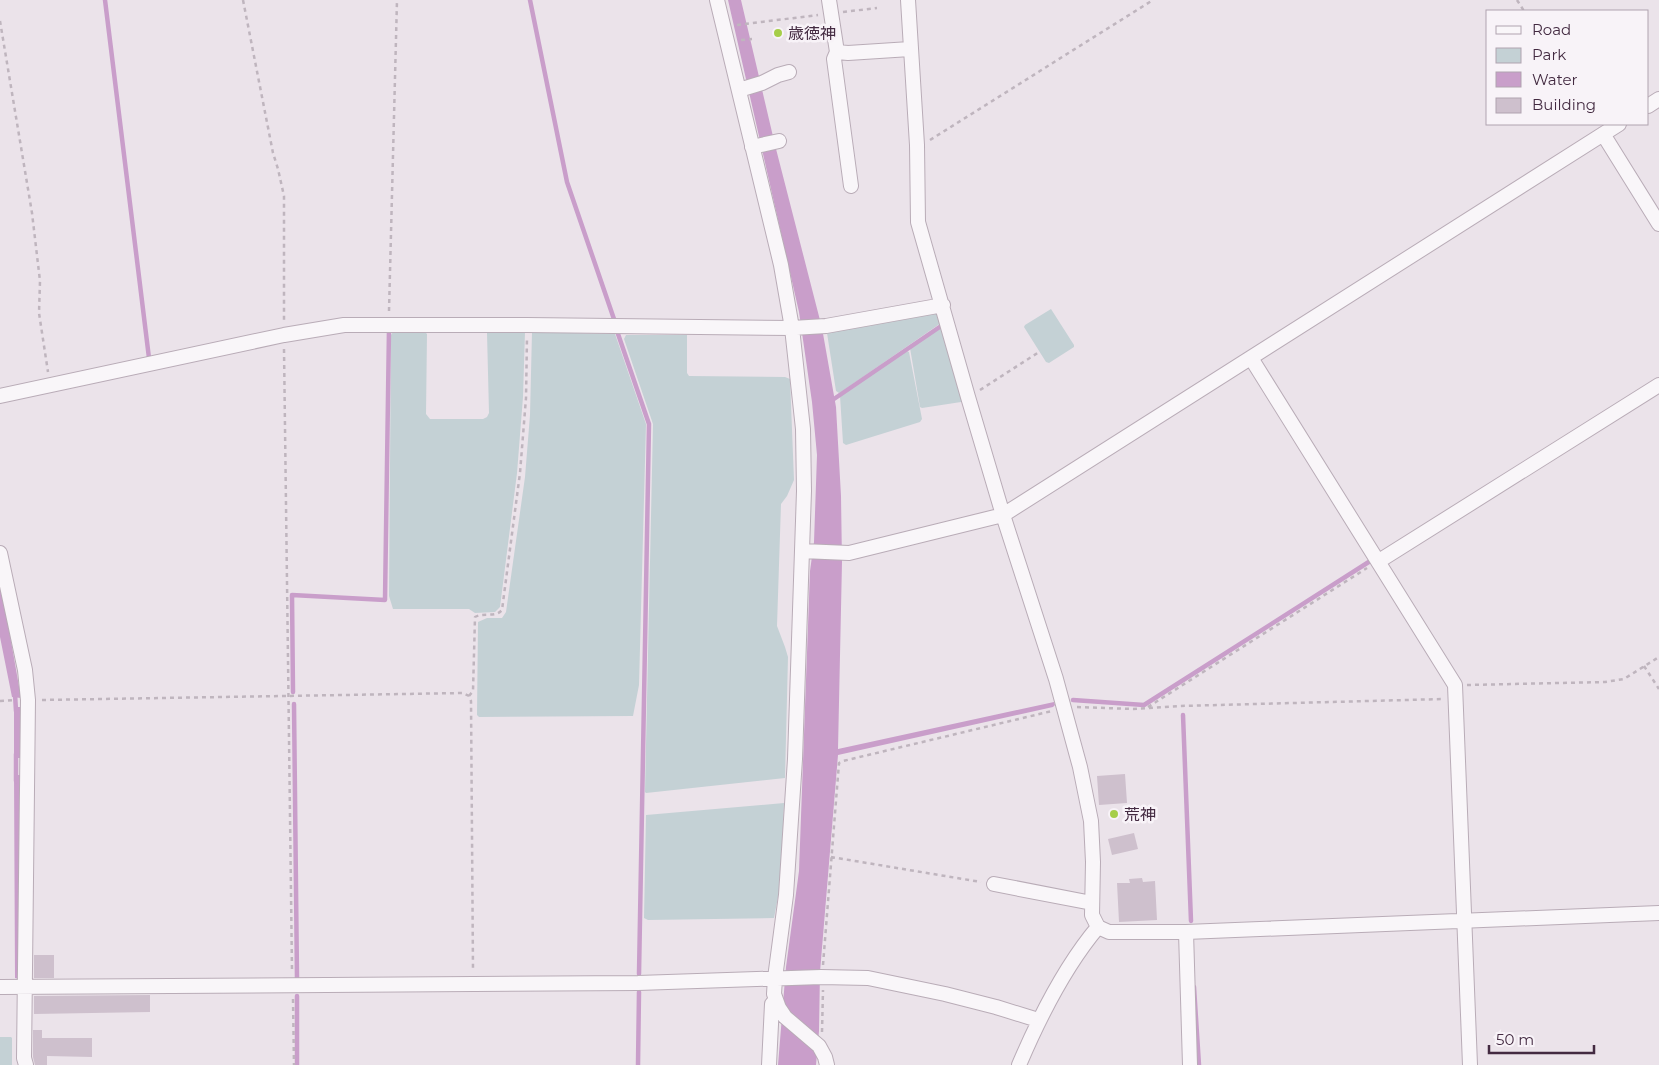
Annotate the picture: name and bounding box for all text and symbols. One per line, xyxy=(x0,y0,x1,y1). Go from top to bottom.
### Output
legend xyxy=(1486,10,1649,125)
text: Road xyxy=(1532,20,1571,39)
place label: 歳徳神 xyxy=(788,24,836,43)
marker: 歳徳神 xyxy=(772,27,784,39)
text: Park xyxy=(1532,45,1566,64)
text: Water xyxy=(1532,70,1578,89)
text: Building xyxy=(1532,95,1596,114)
place label: 荒神 xyxy=(1124,805,1156,824)
marker: 荒神 xyxy=(1108,808,1120,820)
scale bar xyxy=(1489,1022,1594,1054)
text: 50 m xyxy=(1496,1030,1534,1049)

